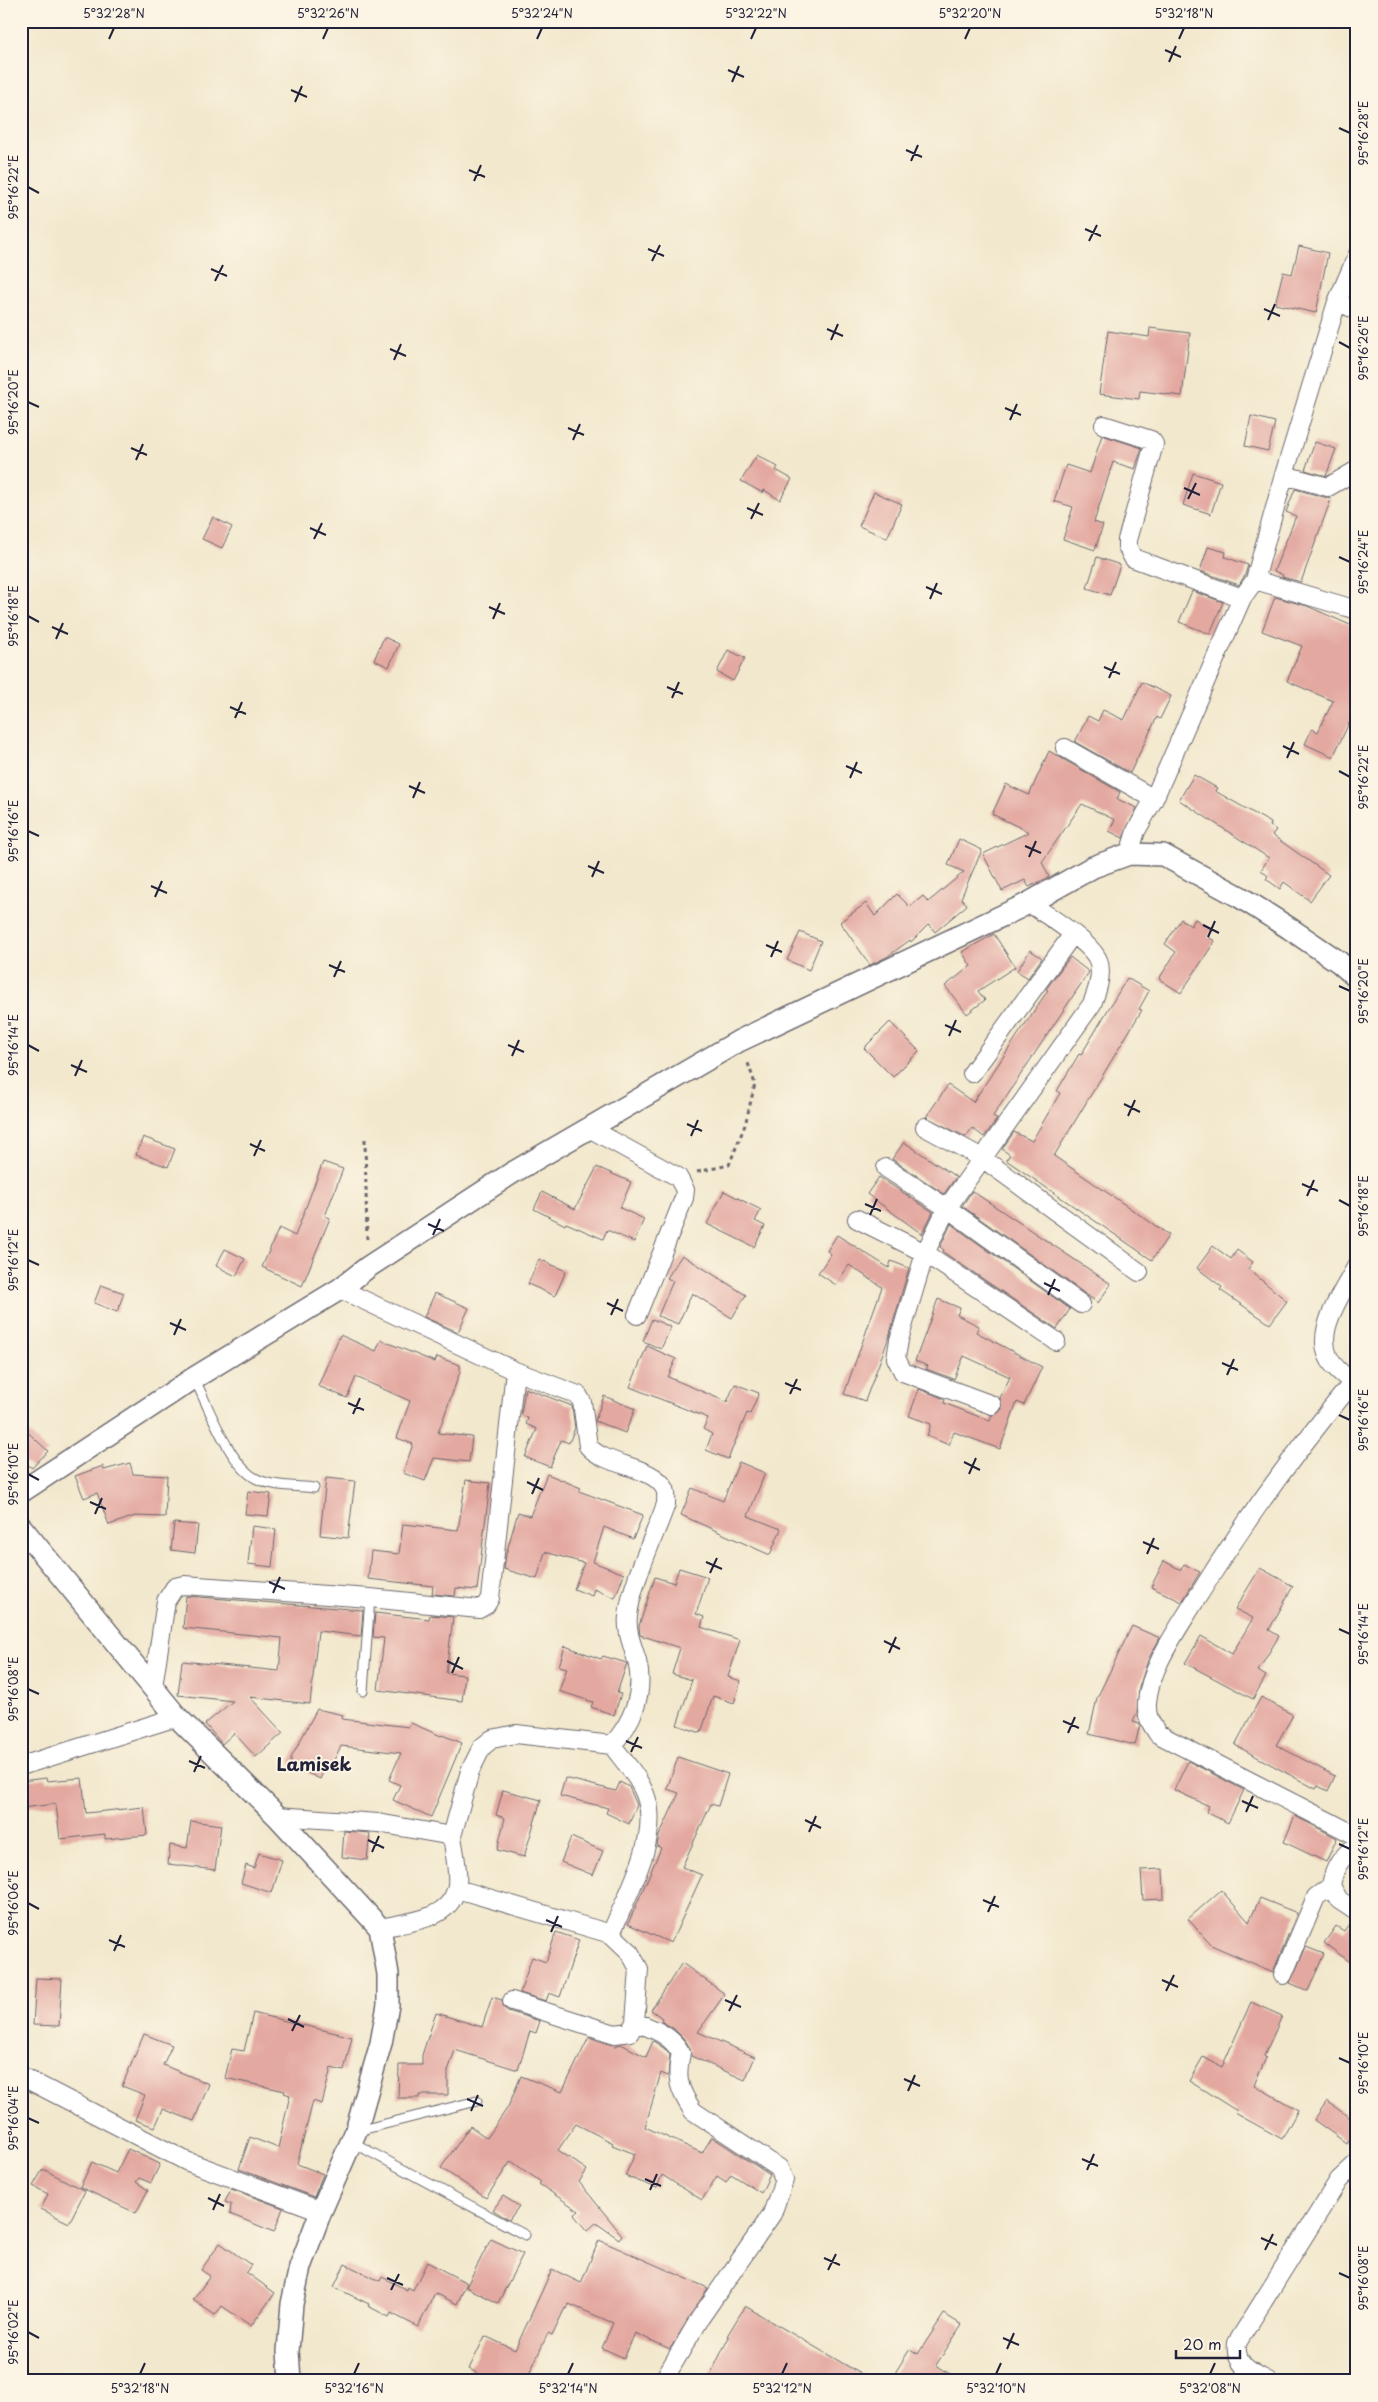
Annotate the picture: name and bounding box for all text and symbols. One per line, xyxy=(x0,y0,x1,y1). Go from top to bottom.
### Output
text: 5°32'28"N xyxy=(83,4,145,22)
text: 5°32'26"N xyxy=(297,4,359,22)
text: 5°32'24"N xyxy=(511,4,573,22)
text: 5°32'22"N xyxy=(725,4,787,22)
text: 5°32'20"N xyxy=(939,4,1001,22)
text: 5°32'18"N xyxy=(1155,4,1213,22)
text: 95°16'28"E xyxy=(1354,101,1372,165)
text: 95°16'22"E xyxy=(4,155,22,219)
text: 95°16'26"E xyxy=(1354,315,1372,381)
text: 95°16'20"E xyxy=(4,369,22,435)
text: 95°16'24"E xyxy=(1354,530,1372,594)
text: 95°16'18"E xyxy=(4,585,22,647)
text: 95°16'22"E xyxy=(1354,745,1372,809)
text: 95°16'16"E xyxy=(4,800,22,862)
text: 95°16'20"E xyxy=(1354,958,1372,1024)
text: 95°16'14"E xyxy=(4,1014,22,1076)
text: 95°16'18"E xyxy=(1354,1175,1372,1237)
text: 95°16'12"E xyxy=(4,1229,22,1291)
text: 95°16'16"E xyxy=(1354,1389,1372,1451)
text: 95°16'10"E xyxy=(4,1443,22,1505)
text: 95°16'14"E xyxy=(1354,1603,1372,1665)
text: 95°16'08"E xyxy=(4,1657,22,1721)
district label: Lamisek xyxy=(277,1750,351,1777)
text: 95°16'12"E xyxy=(1354,1818,1372,1880)
text: 95°16'06"E xyxy=(4,1870,22,1936)
text: 95°16'10"E xyxy=(1354,2032,1372,2094)
text: 95°16'04"E xyxy=(4,2085,22,2151)
text: 95°16'08"E xyxy=(1354,2246,1372,2310)
text: 95°16'02"E xyxy=(4,2299,22,2365)
scale bar xyxy=(1176,2327,1239,2359)
text: 20 m xyxy=(1183,2332,1222,2355)
text: 5°32'18"N xyxy=(111,2379,169,2397)
text: 5°32'16"N xyxy=(324,2379,384,2397)
text: 5°32'14"N xyxy=(538,2379,598,2397)
text: 5°32'12"N xyxy=(752,2379,812,2397)
text: 5°32'10"N xyxy=(966,2379,1026,2397)
text: 5°32'08"N xyxy=(1179,2379,1241,2397)

